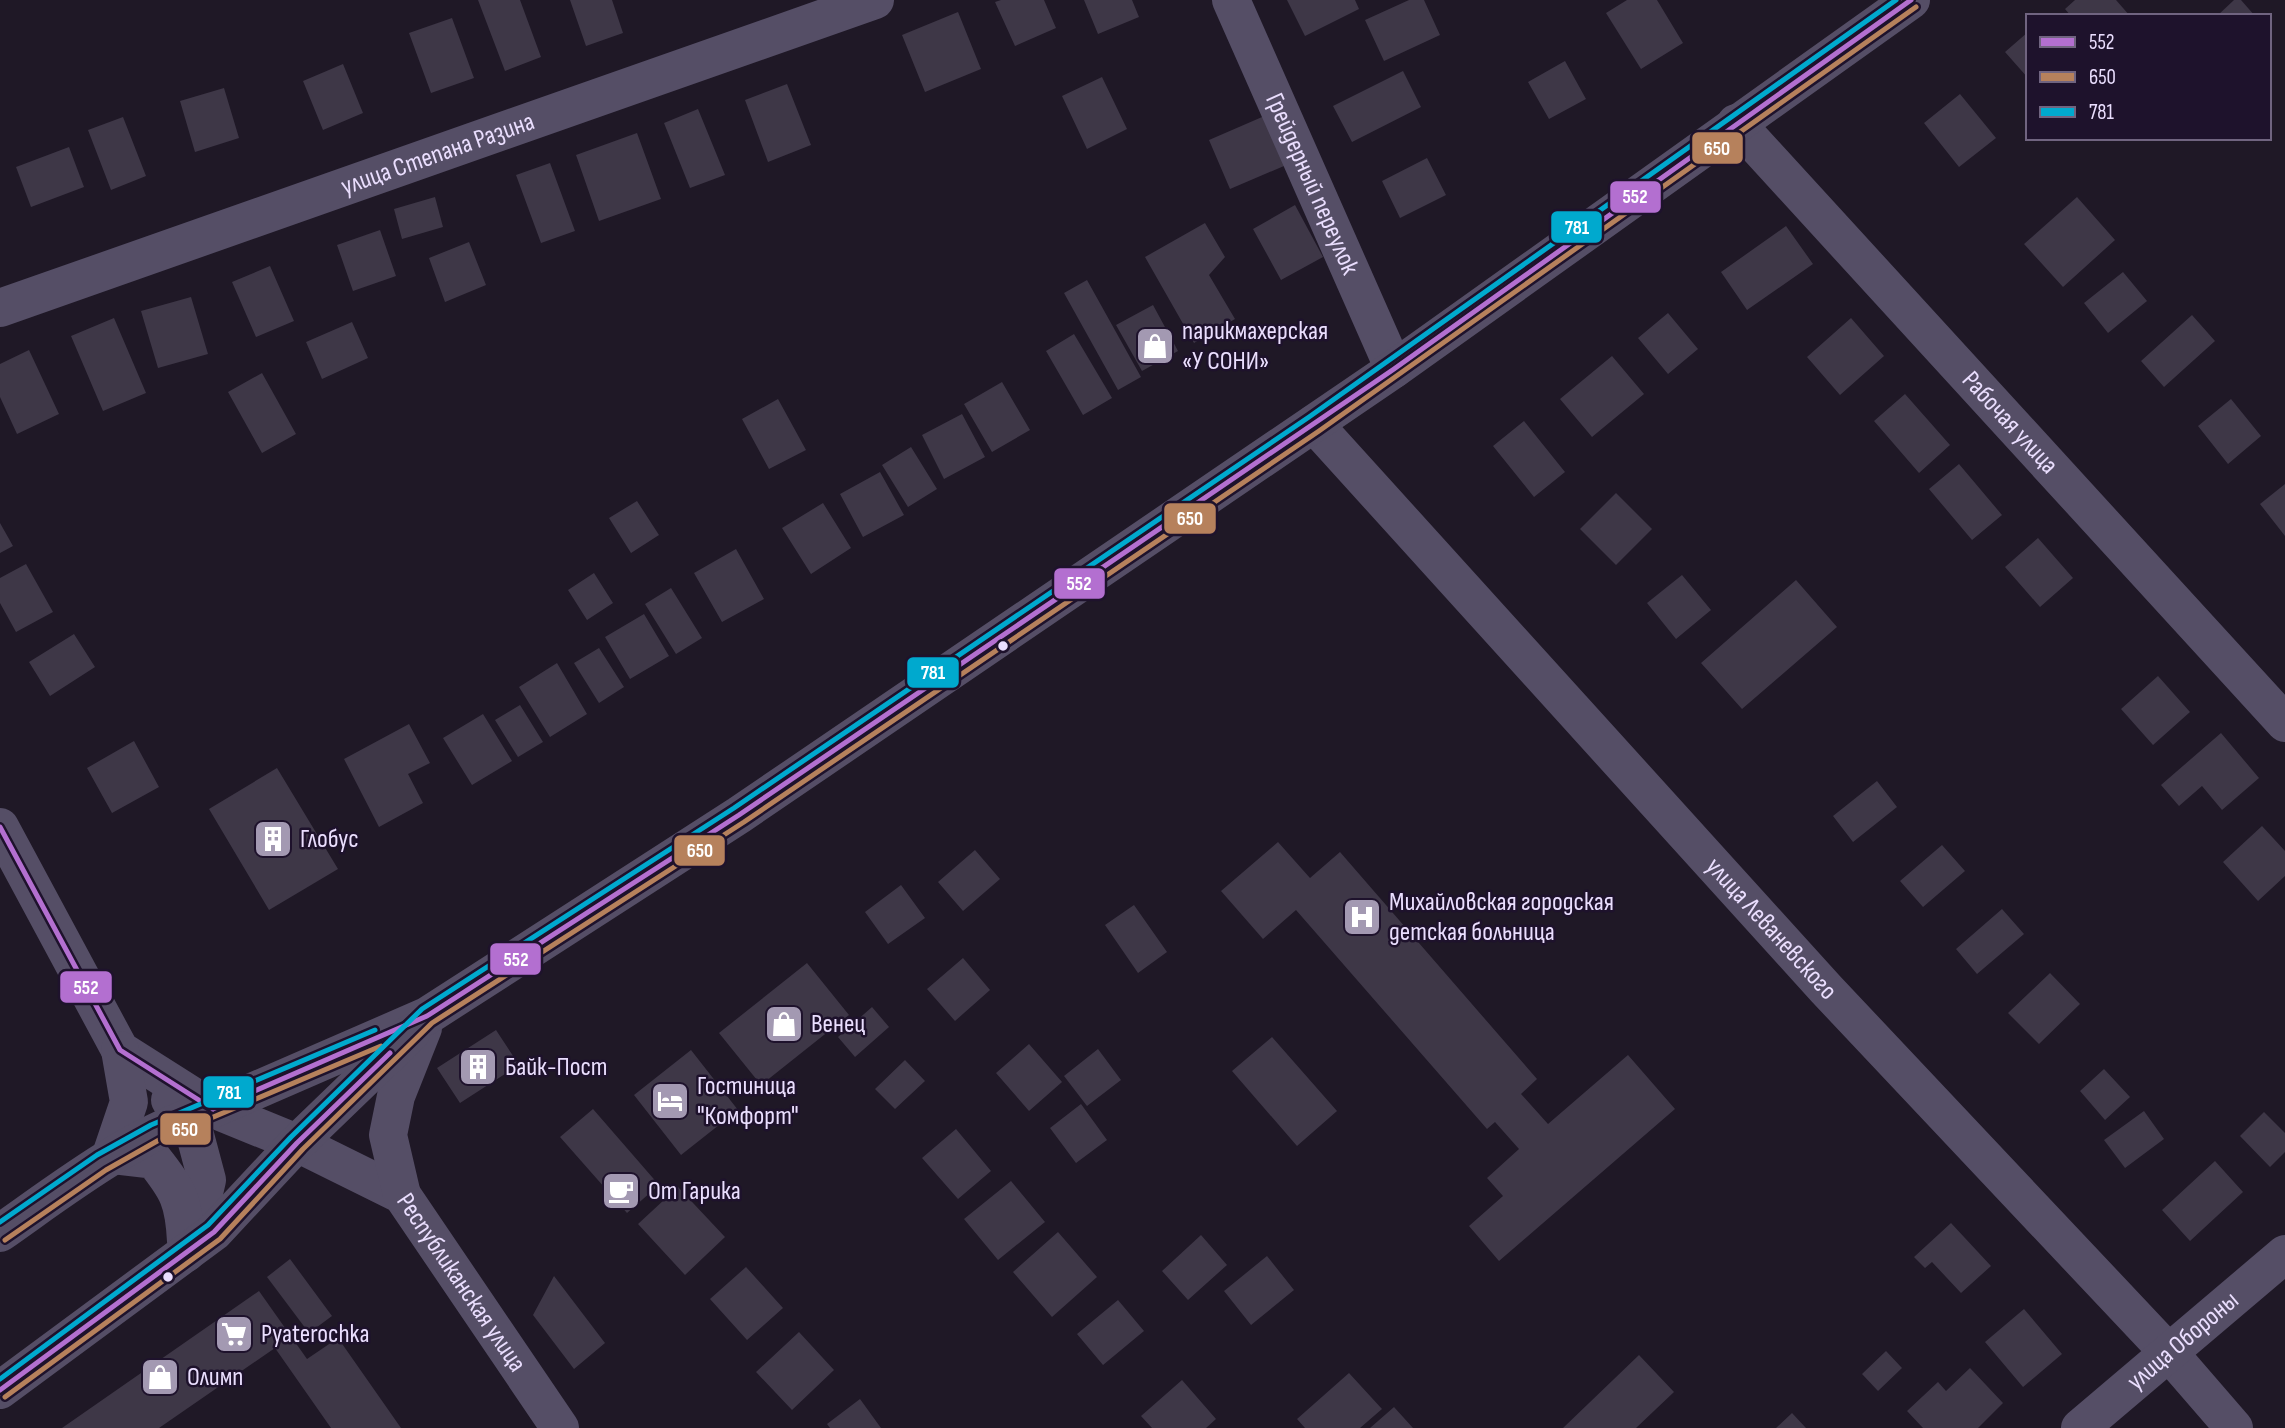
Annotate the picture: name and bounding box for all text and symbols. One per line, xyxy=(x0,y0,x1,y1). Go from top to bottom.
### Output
legend xyxy=(2026,14,2271,140)
text: 552 xyxy=(2089,30,2115,55)
text: 650 xyxy=(2089,65,2116,90)
street label: Грейдерный переулок xyxy=(1259,89,1366,279)
text: 781 xyxy=(2089,100,2115,125)
street label: улица Степана Разина xyxy=(337,106,538,202)
line badge: 650 xyxy=(1691,131,1744,165)
text: 650 xyxy=(1704,138,1730,161)
line badge: 552 xyxy=(1609,180,1662,214)
text: 552 xyxy=(1622,186,1648,209)
line badge: 781 xyxy=(1550,210,1603,244)
text: 781 xyxy=(1565,217,1590,240)
place label: парикмахерская «У СОНИ» xyxy=(1182,316,1328,377)
shop icon: парикмахерская «У СОНИ» xyxy=(1134,325,1176,367)
street label: Рабочая улица xyxy=(1955,365,2065,480)
line badge: 650 xyxy=(1163,502,1217,535)
text: 650 xyxy=(1177,508,1203,531)
line badge: 552 xyxy=(1053,567,1106,600)
text: 552 xyxy=(1066,573,1092,596)
unlabelled marker xyxy=(996,639,1010,653)
line badge: 781 xyxy=(906,656,960,689)
text: 781 xyxy=(921,662,946,685)
building icon: Глобус xyxy=(252,818,294,860)
place label: Глобус xyxy=(300,824,359,855)
line badge: 650 xyxy=(673,834,726,867)
text: 650 xyxy=(687,840,713,863)
street label: улица Леваневского xyxy=(1699,851,1843,1006)
place label: Михайловская городская детская больница xyxy=(1389,887,1614,948)
hospital icon: Михайловская городская детская больница xyxy=(1341,896,1383,938)
line badge: 552 xyxy=(489,942,542,976)
text: 552 xyxy=(503,949,529,972)
line badge: 552 xyxy=(59,970,113,1004)
text: 552 xyxy=(73,977,99,1000)
shop icon: Венец xyxy=(763,1003,805,1045)
place label: Венец xyxy=(811,1009,865,1040)
building icon: Байк-Пост xyxy=(457,1046,499,1088)
place label: Байк-Пост xyxy=(505,1052,607,1083)
place label: Гостиница "Комфорт" xyxy=(697,1071,798,1132)
line badge: 781 xyxy=(202,1075,255,1109)
hotel icon: Гостиница "Комфорт" xyxy=(649,1080,691,1122)
text: 781 xyxy=(217,1082,242,1105)
line badge: 650 xyxy=(159,1112,212,1146)
text: 650 xyxy=(172,1119,198,1142)
cafe icon: От Гарика xyxy=(600,1170,642,1212)
place label: От Гарика xyxy=(648,1176,741,1207)
street label: Республиканская улица xyxy=(390,1187,533,1378)
unlabelled marker xyxy=(161,1270,175,1284)
street label: улица Обороны xyxy=(2121,1285,2245,1397)
supermarket icon: Pyaterochka xyxy=(213,1313,255,1355)
place label: Pyaterochka xyxy=(261,1319,369,1350)
shop icon: Олимп xyxy=(139,1356,181,1398)
place label: Олимп xyxy=(187,1362,244,1393)

